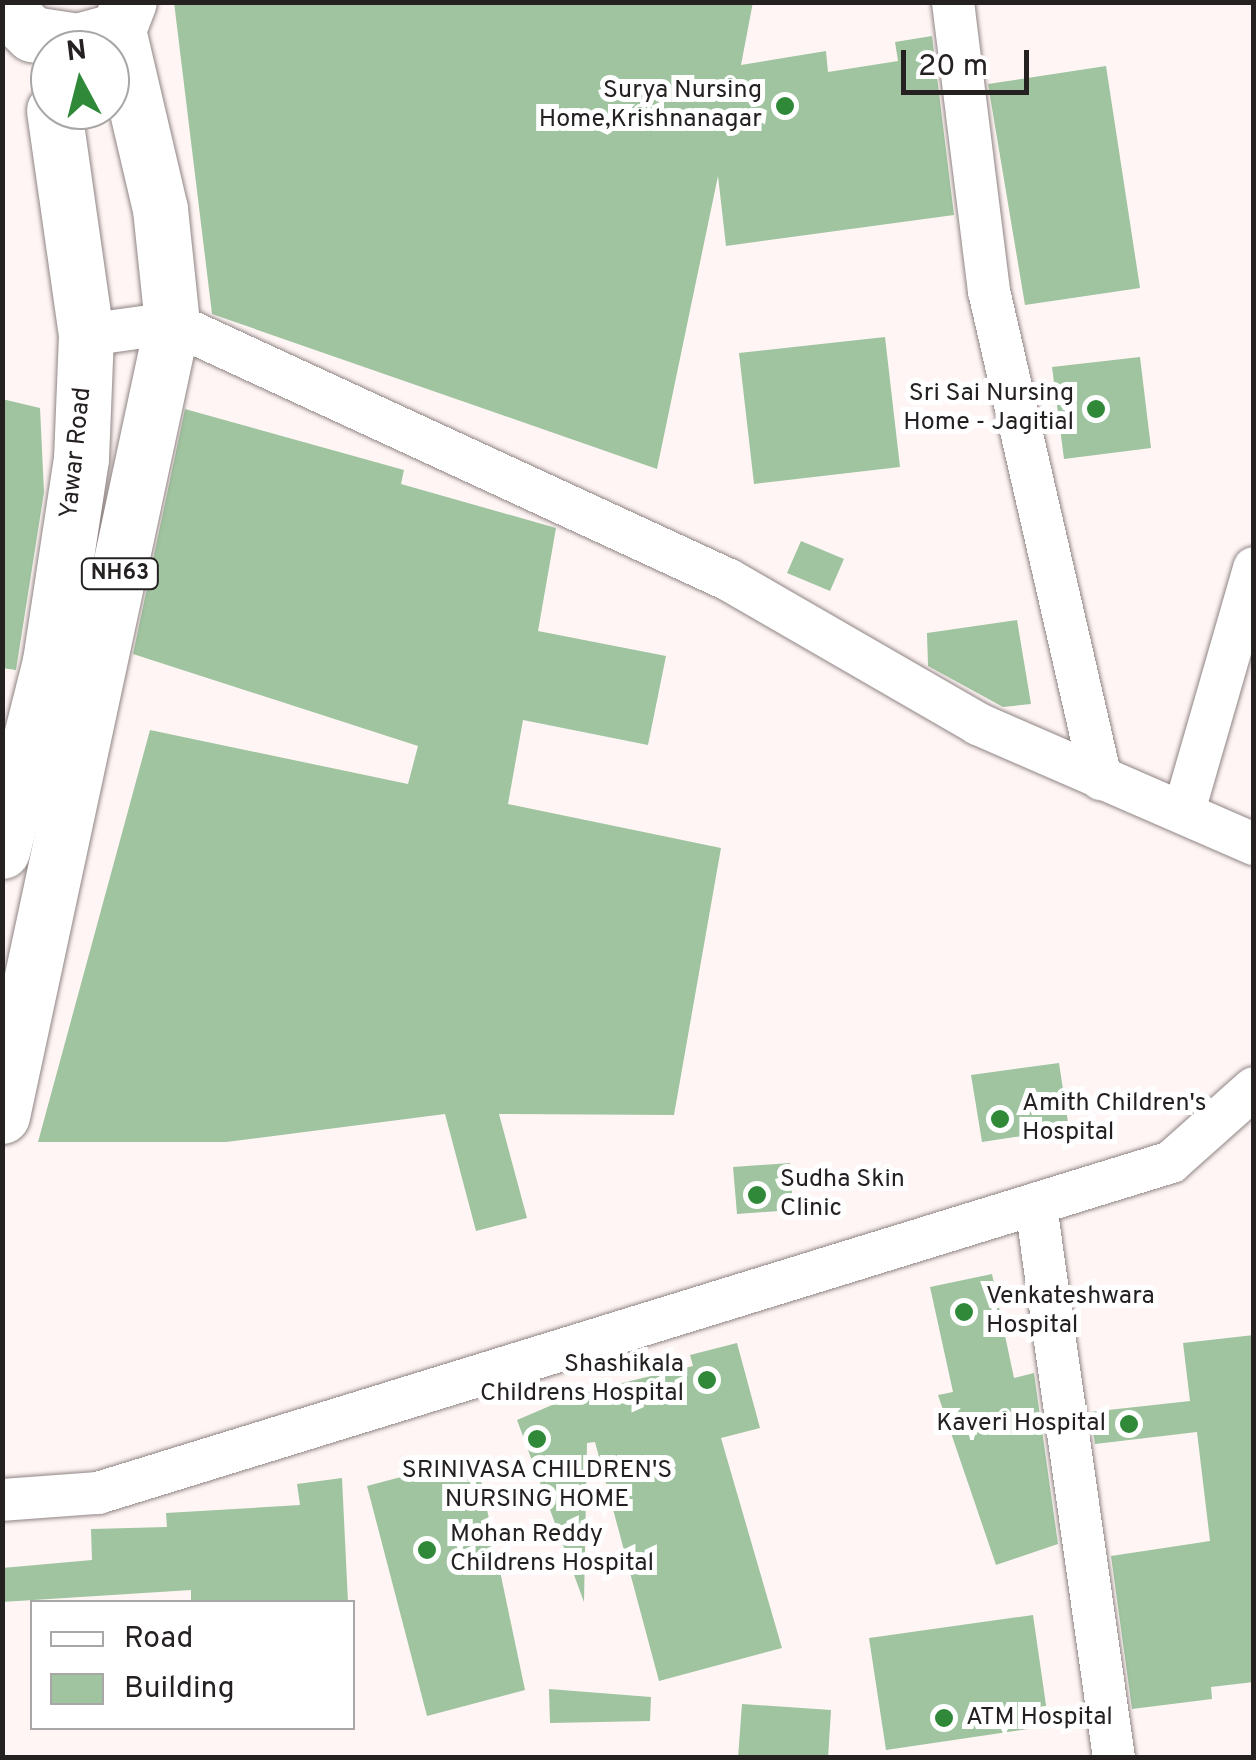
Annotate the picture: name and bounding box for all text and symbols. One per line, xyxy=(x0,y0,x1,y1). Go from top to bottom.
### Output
north arrow xyxy=(30,30,130,130)
scale bar xyxy=(906,30,1034,92)
text: N xyxy=(64,33,89,71)
text: 20 m xyxy=(918,49,988,86)
place label: Surya Nursing Home,Krishnanagar xyxy=(539,77,762,136)
marker: Surya Nursing Home,Krishnanagar xyxy=(772,93,798,119)
place label: Sri Sai Nursing Home - Jagitial xyxy=(903,380,1074,439)
street label: Yawar Road xyxy=(55,386,99,520)
marker: Sri Sai Nursing Home - Jagitial xyxy=(1083,396,1109,422)
road number: NH63 xyxy=(80,557,160,591)
place label: Amith Children's Hospital xyxy=(1022,1090,1207,1149)
marker: Amith Children's Hospital xyxy=(987,1106,1013,1132)
place label: Sudha Skin Clinic xyxy=(780,1166,905,1225)
marker: Sudha Skin Clinic xyxy=(744,1182,770,1208)
place label: Venkateshwara Hospital xyxy=(986,1283,1155,1342)
marker: Venkateshwara Hospital xyxy=(951,1299,977,1325)
place label: Shashikala Childrens Hospital xyxy=(480,1351,684,1410)
marker: Shashikala Childrens Hospital xyxy=(694,1367,720,1393)
place label: Kaveri Hospital xyxy=(936,1409,1106,1439)
marker: Kaveri Hospital xyxy=(1116,1411,1142,1437)
marker: SRINIVASA CHILDREN'S NURSING HOME xyxy=(524,1426,550,1452)
place label: SRINIVASA CHILDREN'S NURSING HOME xyxy=(401,1457,673,1516)
place label: Mohan Reddy Childrens Hospital xyxy=(450,1521,654,1580)
marker: Mohan Reddy Childrens Hospital xyxy=(414,1537,440,1563)
legend xyxy=(30,1600,355,1730)
text: Road xyxy=(124,1621,193,1658)
text: Building xyxy=(124,1671,235,1708)
place label: ATM Hospital xyxy=(966,1703,1113,1733)
marker: ATM Hospital xyxy=(931,1705,957,1731)

